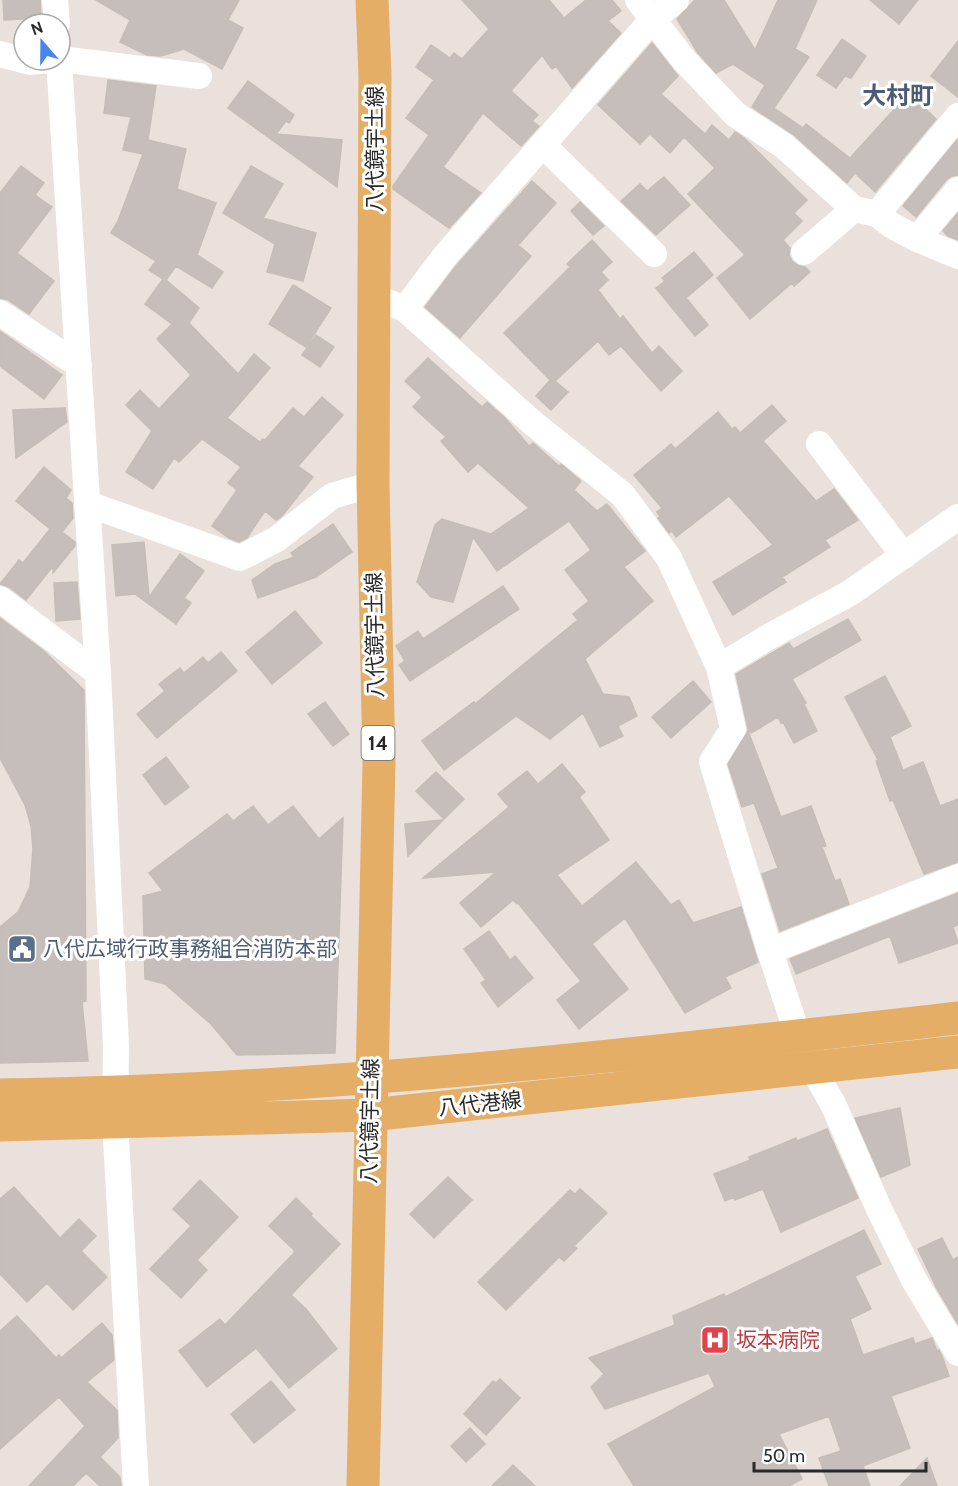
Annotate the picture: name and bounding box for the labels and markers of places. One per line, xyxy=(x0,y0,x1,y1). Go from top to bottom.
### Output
public building icon: 八代広域行政事務組合消防本部 xyxy=(6,933,38,965)
place label: 八代広域行政事務組合消防本部 xyxy=(43,936,337,961)
hospital icon: 坂本病院 xyxy=(699,1324,731,1356)
place label: 坂本病院 xyxy=(736,1327,820,1352)

